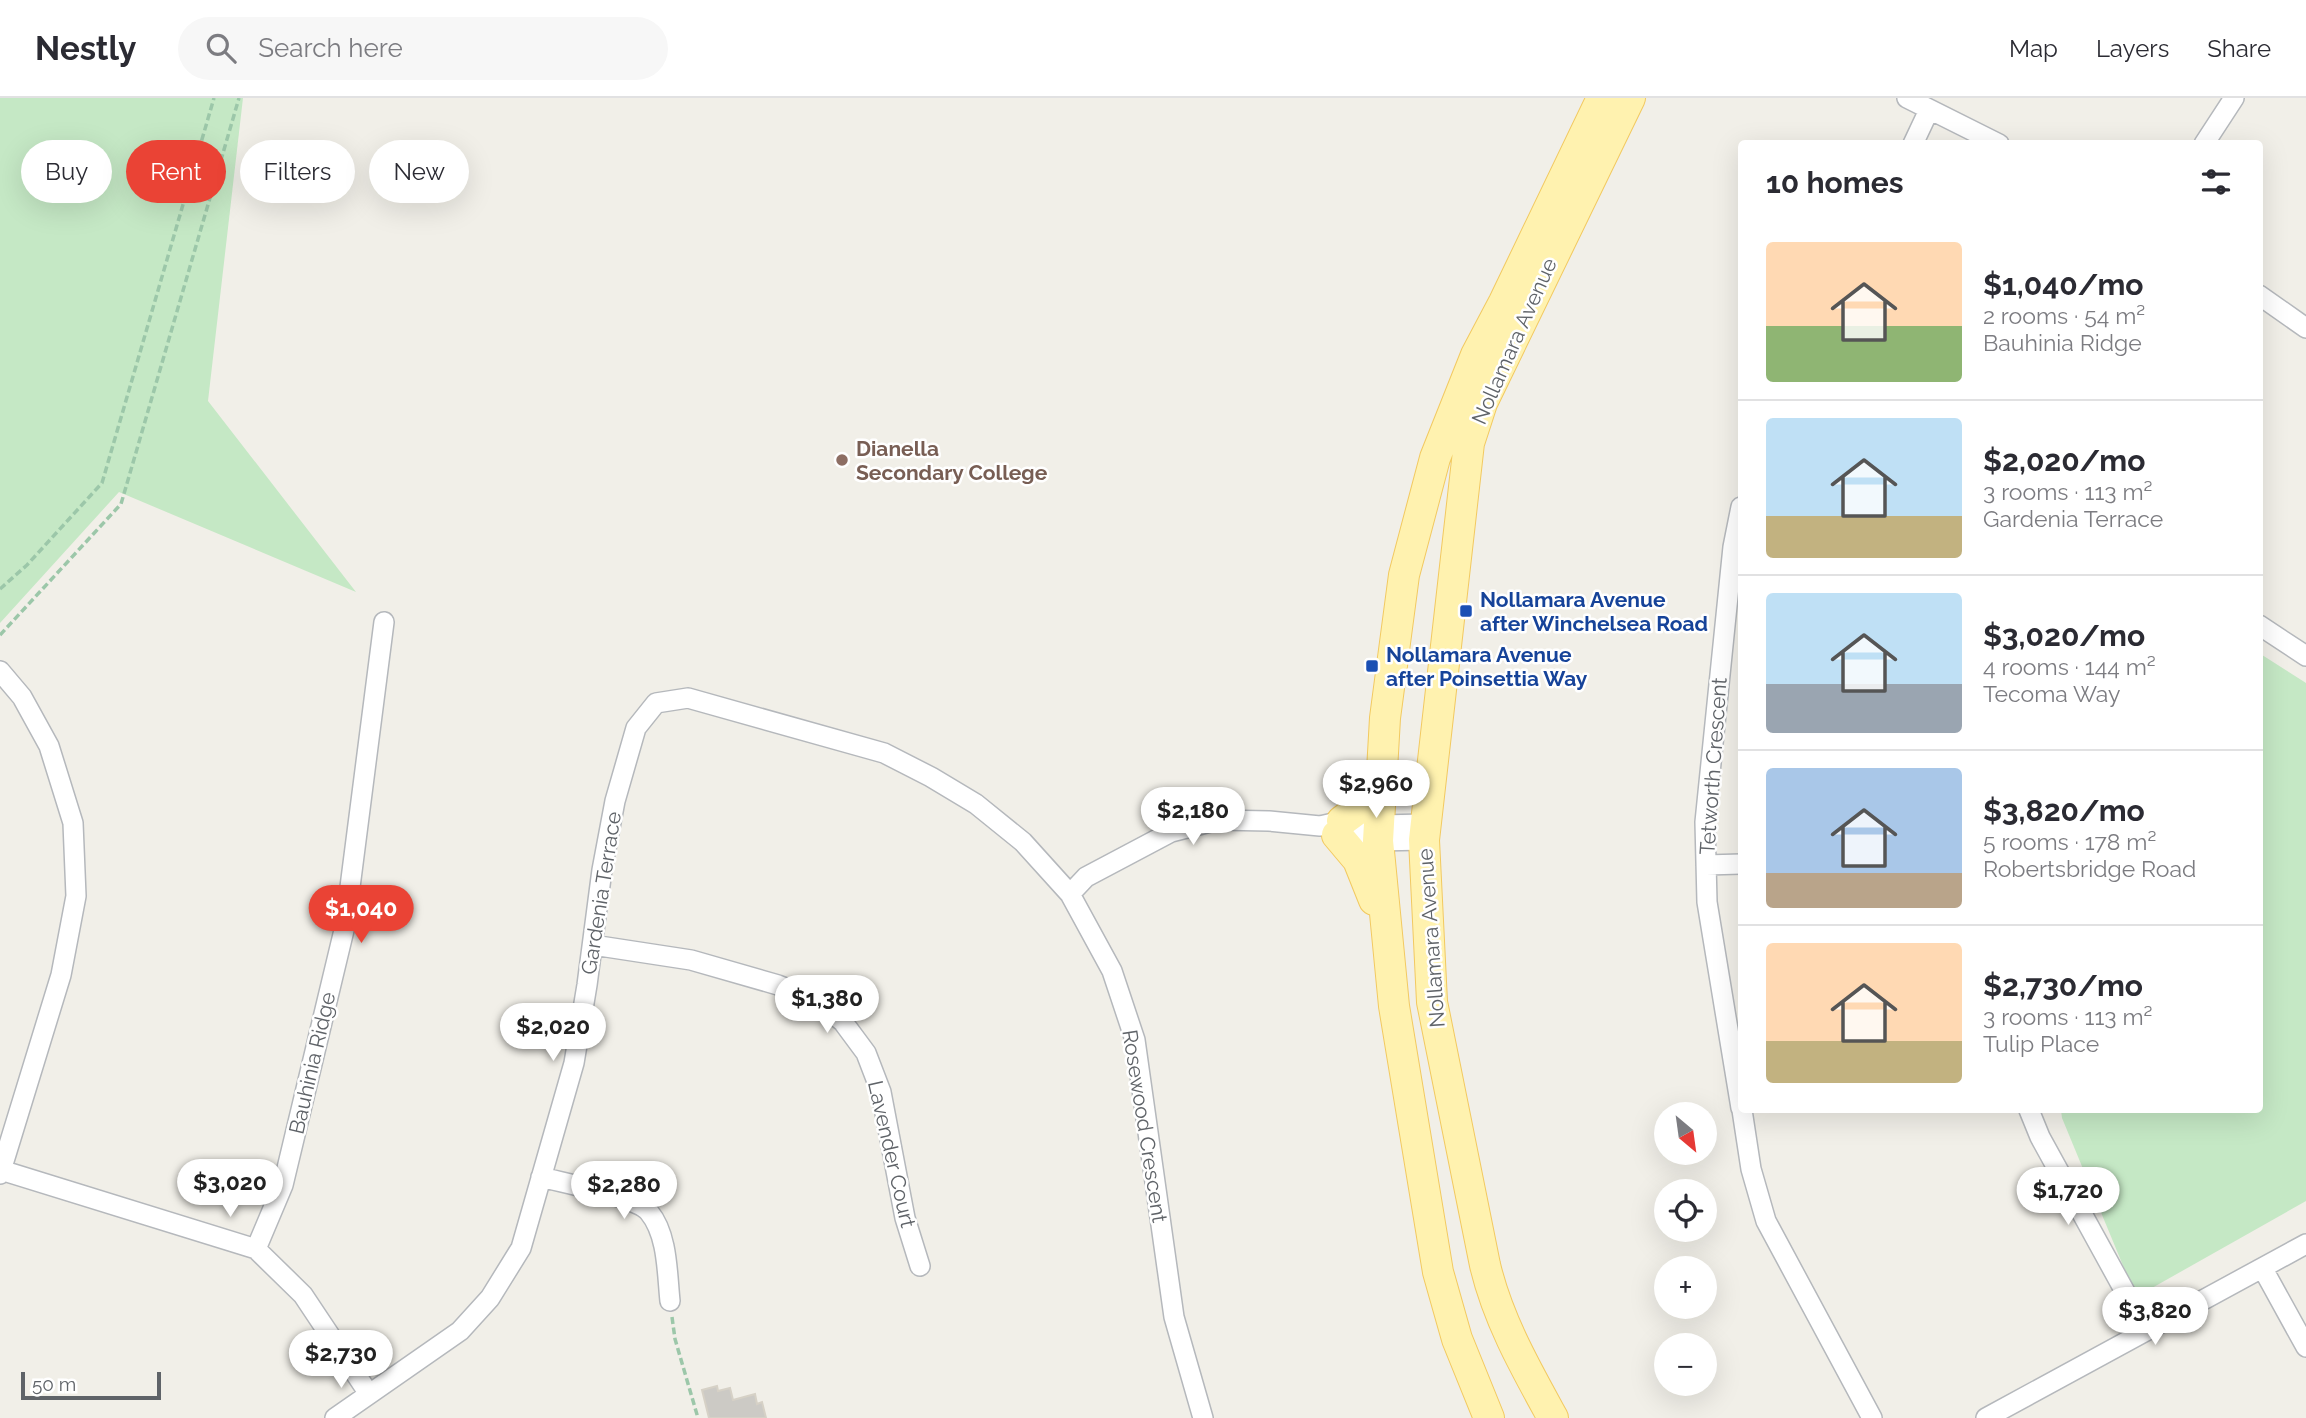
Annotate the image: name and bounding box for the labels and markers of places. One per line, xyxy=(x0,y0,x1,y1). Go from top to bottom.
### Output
place label: Dianella Secondary College xyxy=(856,436,1048,485)
marker: Dianella Secondary College xyxy=(834,452,850,468)
place label: Nollamara Avenue after Winchelsea Road xyxy=(1480,587,1708,636)
marker: Nollamara Avenue after Winchelsea Road xyxy=(1458,603,1474,619)
place label: Nollamara Avenue after Poinsettia Way xyxy=(1386,642,1588,691)
marker: Nollamara Avenue after Poinsettia Way xyxy=(1364,658,1380,674)
pin: $2,960 xyxy=(1319,760,1433,820)
pin: $2,180 xyxy=(1136,788,1250,847)
pin: $1,040 xyxy=(304,886,418,945)
pin: $1,380 xyxy=(770,976,884,1035)
pin: $2,020 xyxy=(496,1004,610,1063)
pin: $3,020 xyxy=(173,1160,287,1219)
pin: $2,280 xyxy=(567,1162,681,1221)
pin: $1,720 xyxy=(2011,1168,2125,1227)
pin: $3,820 xyxy=(2098,1288,2212,1347)
pin: $2,730 xyxy=(284,1330,398,1390)

